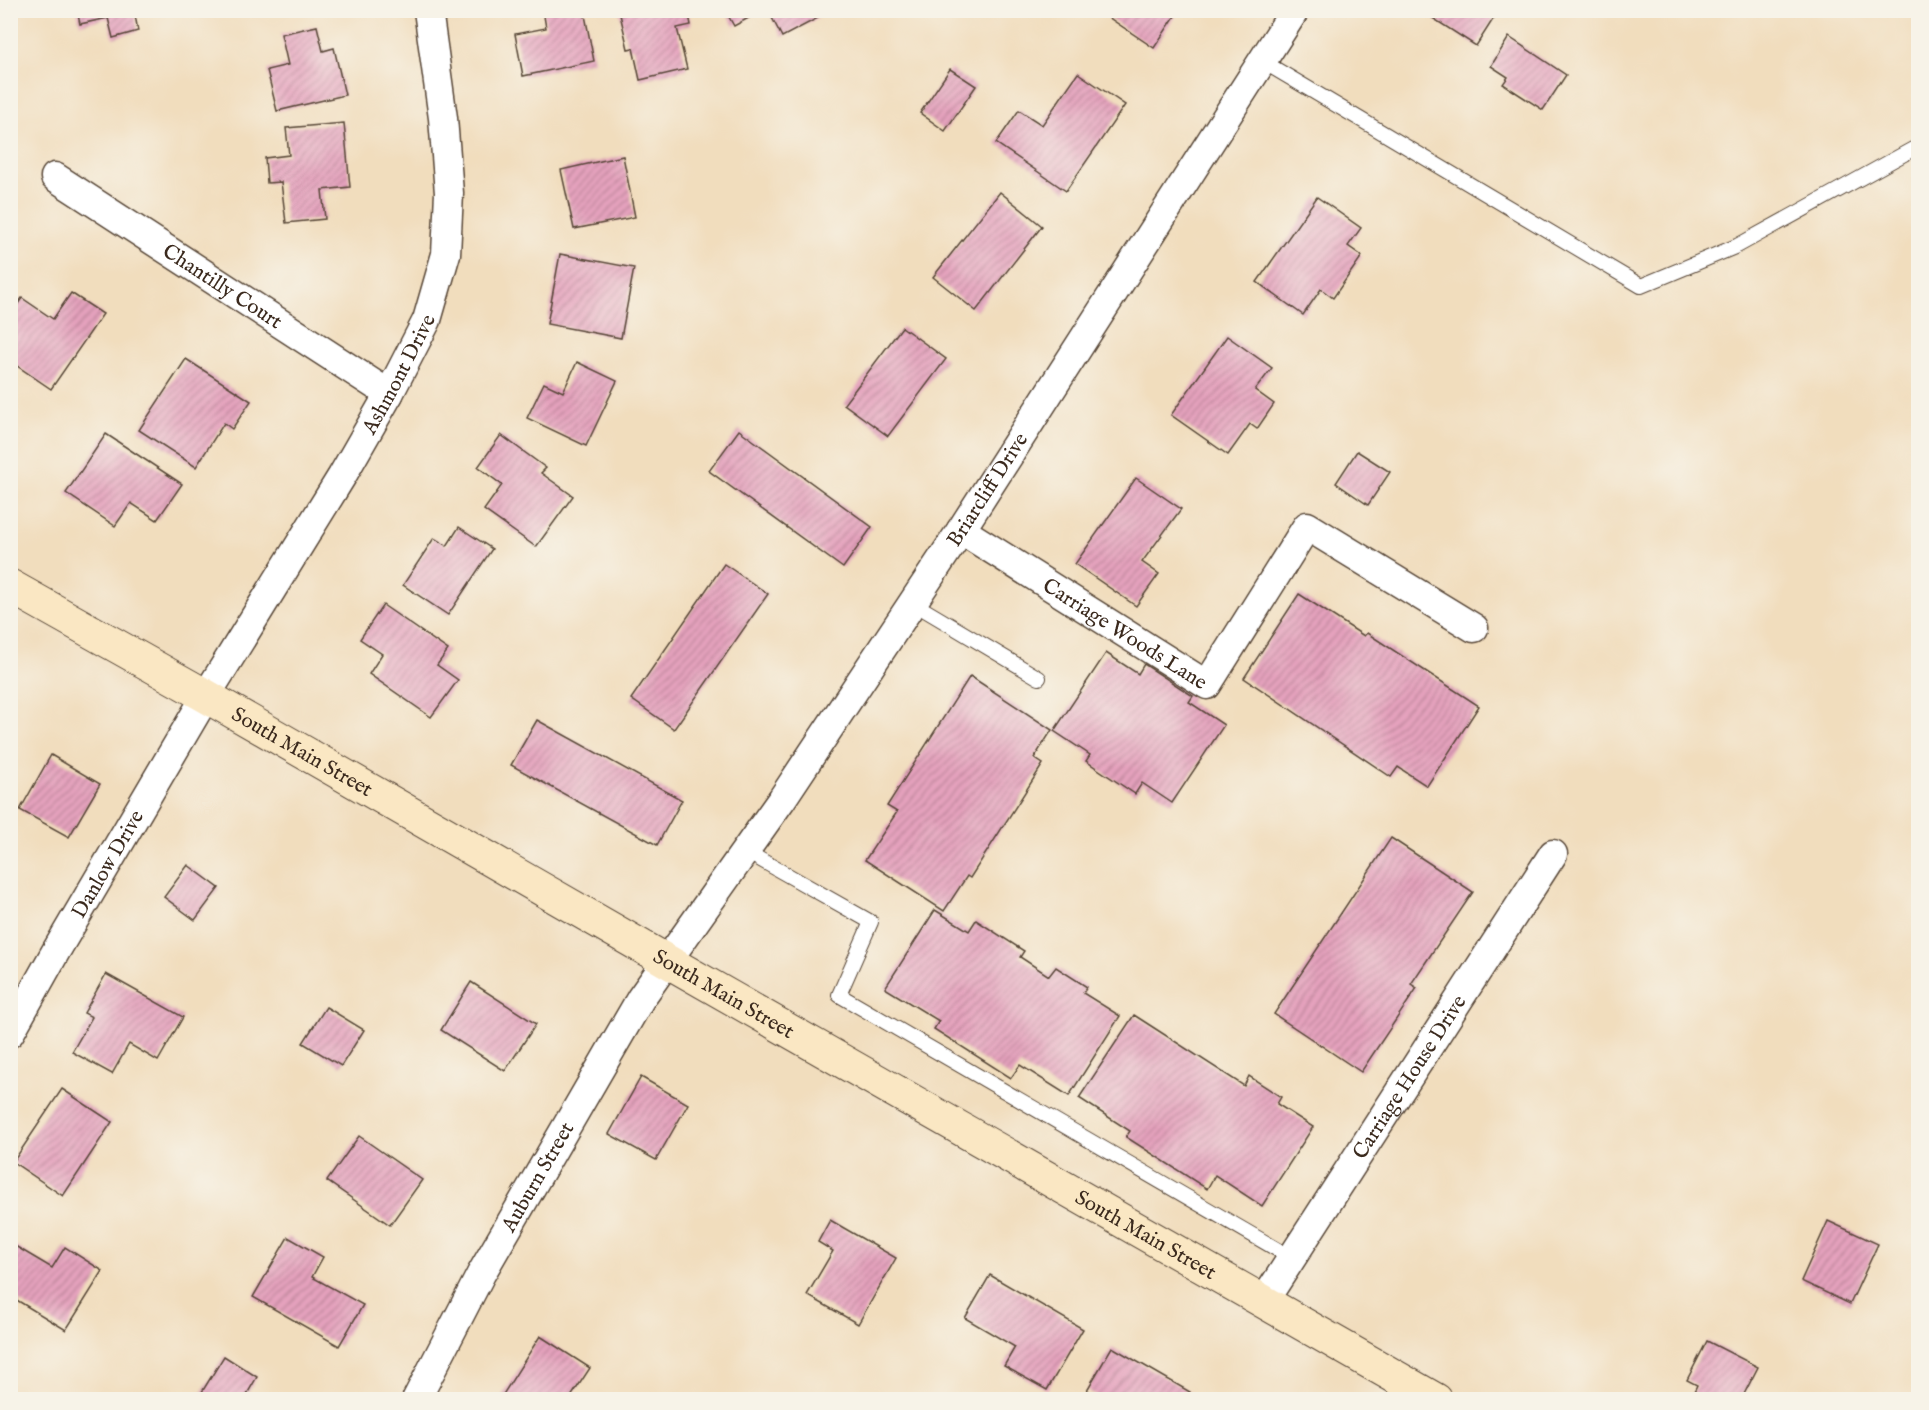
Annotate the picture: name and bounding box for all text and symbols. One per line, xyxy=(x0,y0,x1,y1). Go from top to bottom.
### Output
street label: Chantilly Court xyxy=(157,238,287,336)
street label: Ashmont Drive xyxy=(356,312,443,441)
street label: Briarcliff Drive xyxy=(942,428,1035,553)
street label: Carriage Woods Lane xyxy=(1037,573,1212,697)
street label: South Main Street xyxy=(226,702,377,804)
street label: Danlow Drive xyxy=(66,805,151,924)
street label: South Main Street xyxy=(648,944,799,1046)
street label: Carriage House Drive xyxy=(1347,990,1473,1165)
street label: Auburn Street xyxy=(496,1118,581,1238)
street label: South Main Street xyxy=(1070,1185,1221,1287)

